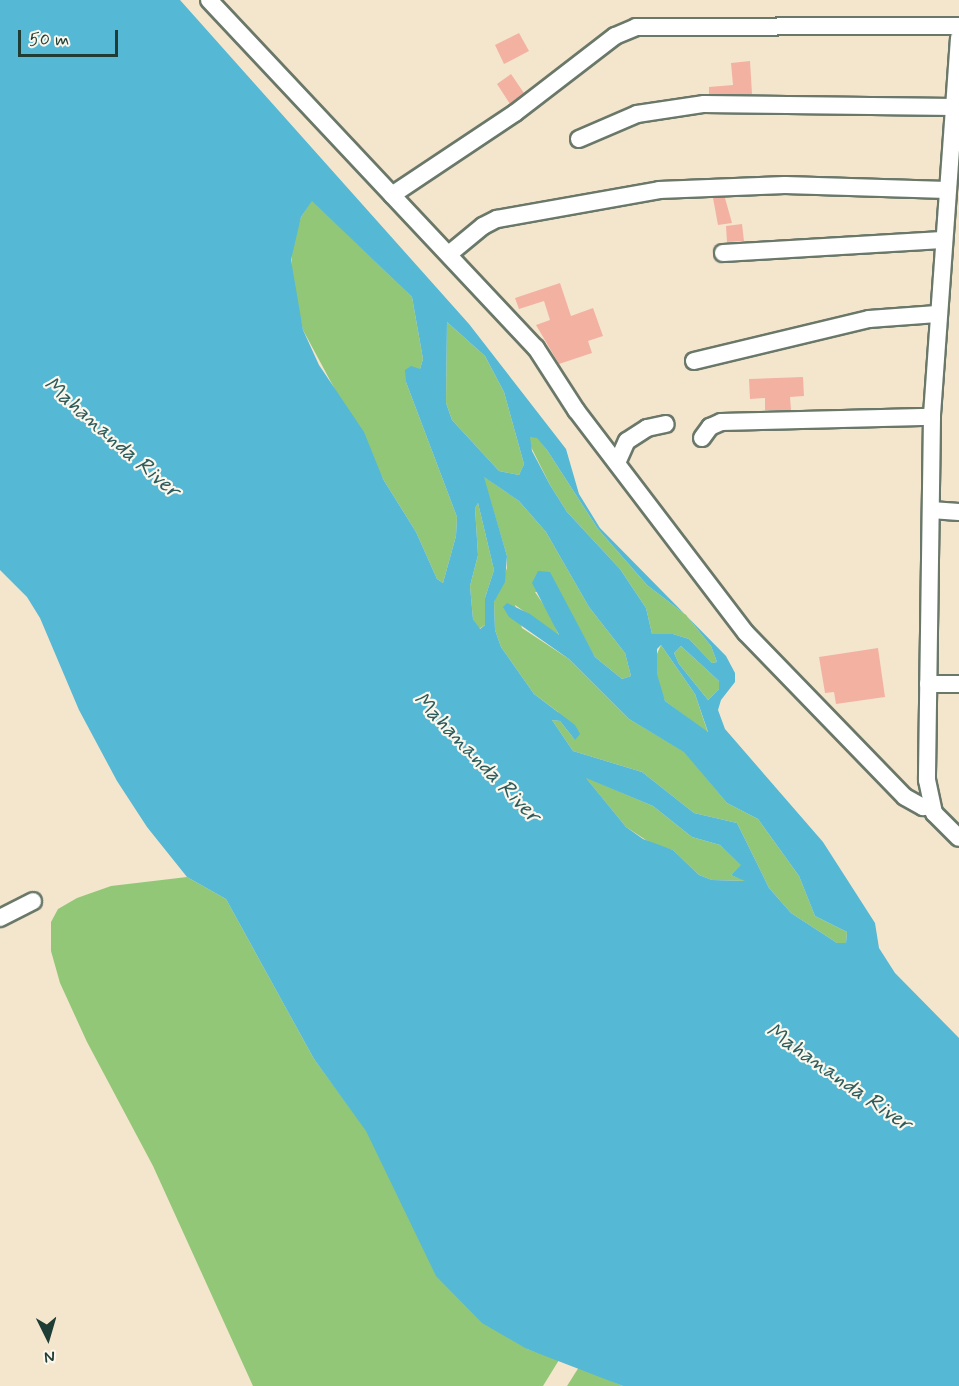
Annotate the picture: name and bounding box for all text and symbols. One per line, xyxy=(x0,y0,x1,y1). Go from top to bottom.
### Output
scale bar xyxy=(21,18,122,56)
text: 50 m xyxy=(29,28,69,52)
water label: Mahananda River xyxy=(38,372,184,504)
water label: Mahananda River xyxy=(407,688,545,828)
water label: Mahananda River xyxy=(761,1018,915,1138)
north arrow xyxy=(18,1308,78,1368)
text: N xyxy=(43,1346,56,1367)

